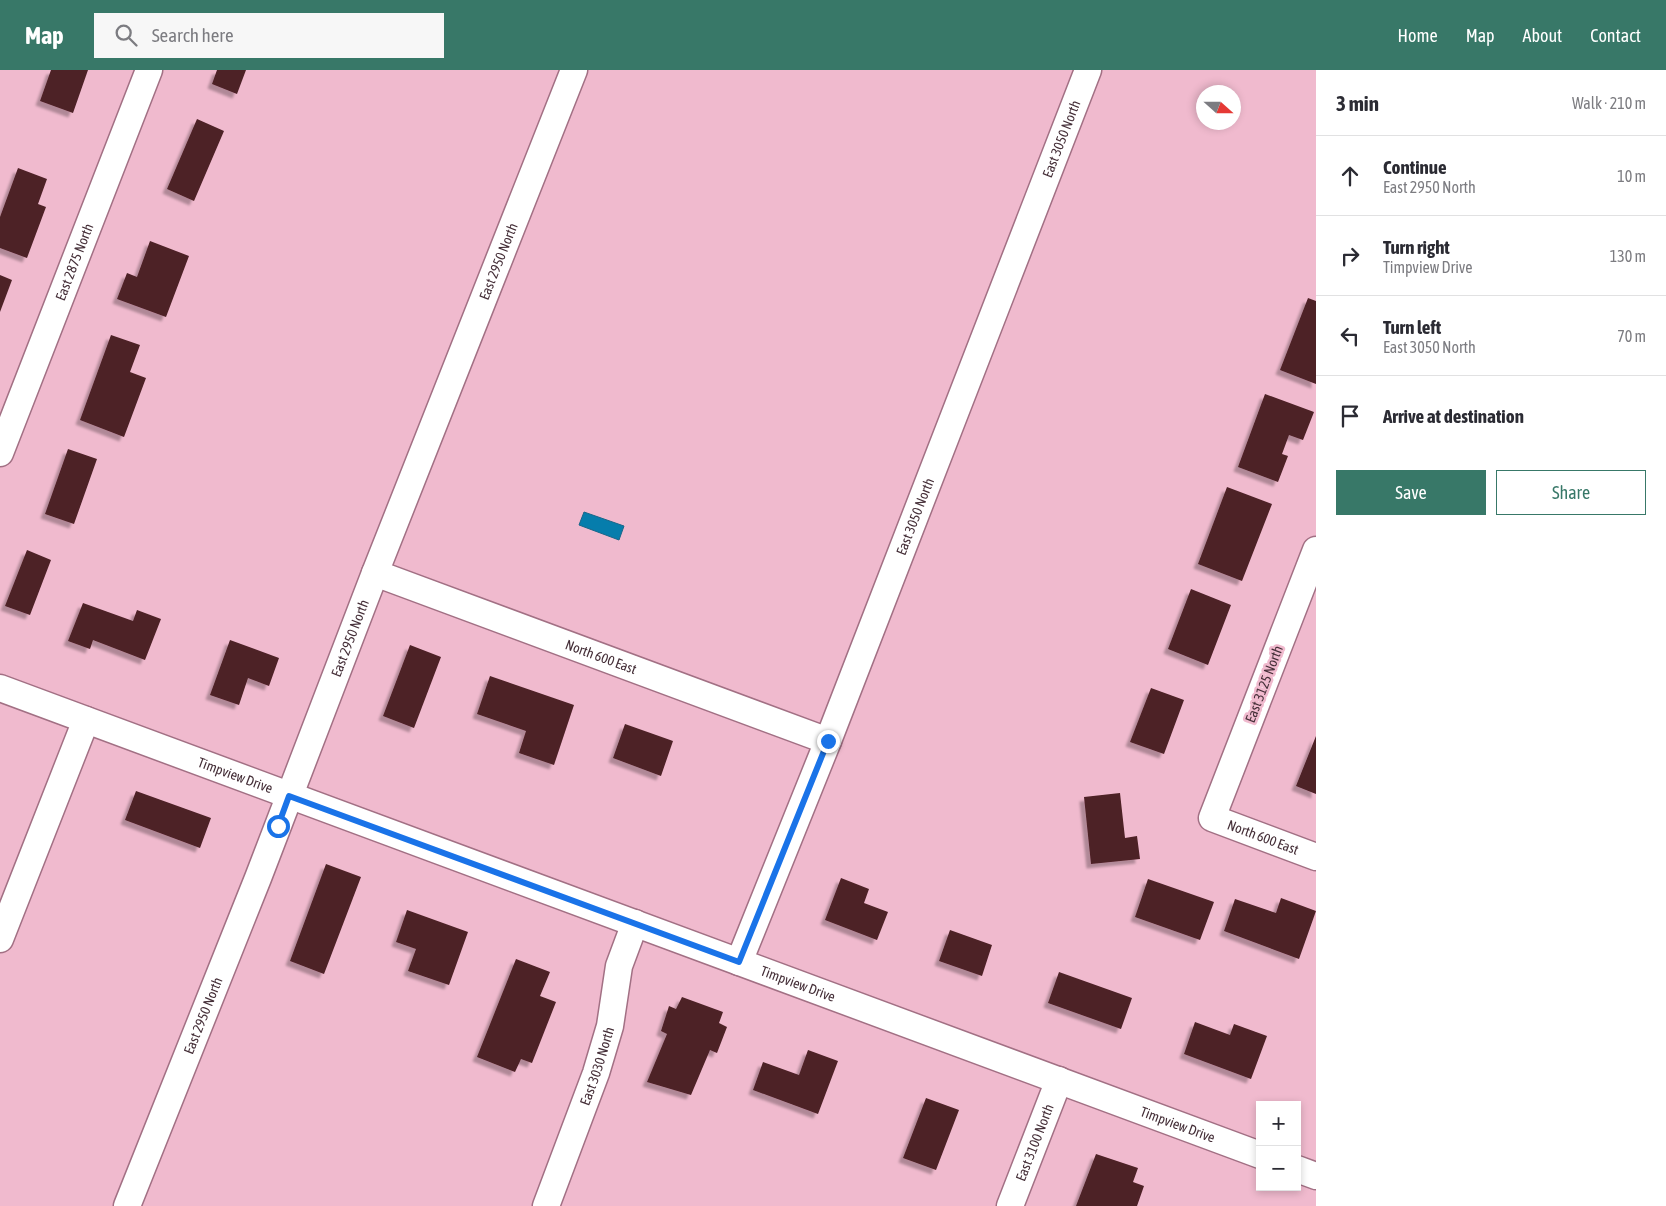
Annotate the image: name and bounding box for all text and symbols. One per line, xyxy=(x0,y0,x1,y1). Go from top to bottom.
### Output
search box xyxy=(94,13,444,58)
icon: search xyxy=(112,21,140,49)
text: Map xyxy=(25,22,64,49)
text: Search here xyxy=(152,24,234,46)
text: Home xyxy=(1398,25,1438,46)
text: Map xyxy=(1466,25,1495,46)
text: About xyxy=(1523,25,1562,46)
text: Contact xyxy=(1590,25,1641,46)
north arrow xyxy=(1196,85,1241,130)
text: 3 min xyxy=(1336,91,1379,115)
text: Walk · 210 m xyxy=(1572,94,1646,112)
street label: East 3050 North xyxy=(1039,98,1083,180)
text: Continue xyxy=(1383,156,1447,178)
icon: ahead xyxy=(1336,162,1364,190)
text: 10 m xyxy=(1617,167,1646,185)
text: East 2950 North xyxy=(1383,178,1476,196)
street label: East 2875 North xyxy=(52,221,97,303)
street label: East 2950 North xyxy=(476,221,521,302)
text: Turn right xyxy=(1383,236,1450,258)
icon: right xyxy=(1336,242,1364,270)
text: 130 m xyxy=(1610,247,1646,265)
text: Timpview Drive xyxy=(1383,258,1473,276)
text: Turn left xyxy=(1383,316,1441,338)
icon: left xyxy=(1336,322,1364,350)
text: 70 m xyxy=(1617,327,1646,345)
text: East 3050 North xyxy=(1383,338,1476,356)
icon: arrive xyxy=(1336,402,1364,430)
text: Arrive at destination xyxy=(1383,405,1524,427)
button: Save xyxy=(1336,470,1486,515)
button: Share xyxy=(1496,470,1646,515)
street label: East 3050 North xyxy=(893,476,937,557)
street label: East 2950 North xyxy=(328,597,372,679)
street label: North 600 East xyxy=(563,636,639,677)
street label: East 3125 North xyxy=(1242,643,1286,725)
route end xyxy=(817,730,840,753)
street label: Timpview Drive xyxy=(196,754,275,796)
route start xyxy=(267,815,290,838)
street label: North 600 East xyxy=(1225,817,1301,858)
street label: Timpview Drive xyxy=(758,963,838,1005)
street label: East 2950 North xyxy=(181,975,226,1056)
street label: East 3030 North xyxy=(577,1025,617,1107)
map controls xyxy=(1256,1101,1301,1191)
button: + xyxy=(1256,1101,1301,1146)
street label: East 3100 North xyxy=(1012,1102,1057,1183)
street label: Timpview Drive xyxy=(1138,1103,1217,1146)
button: − xyxy=(1256,1146,1301,1191)

